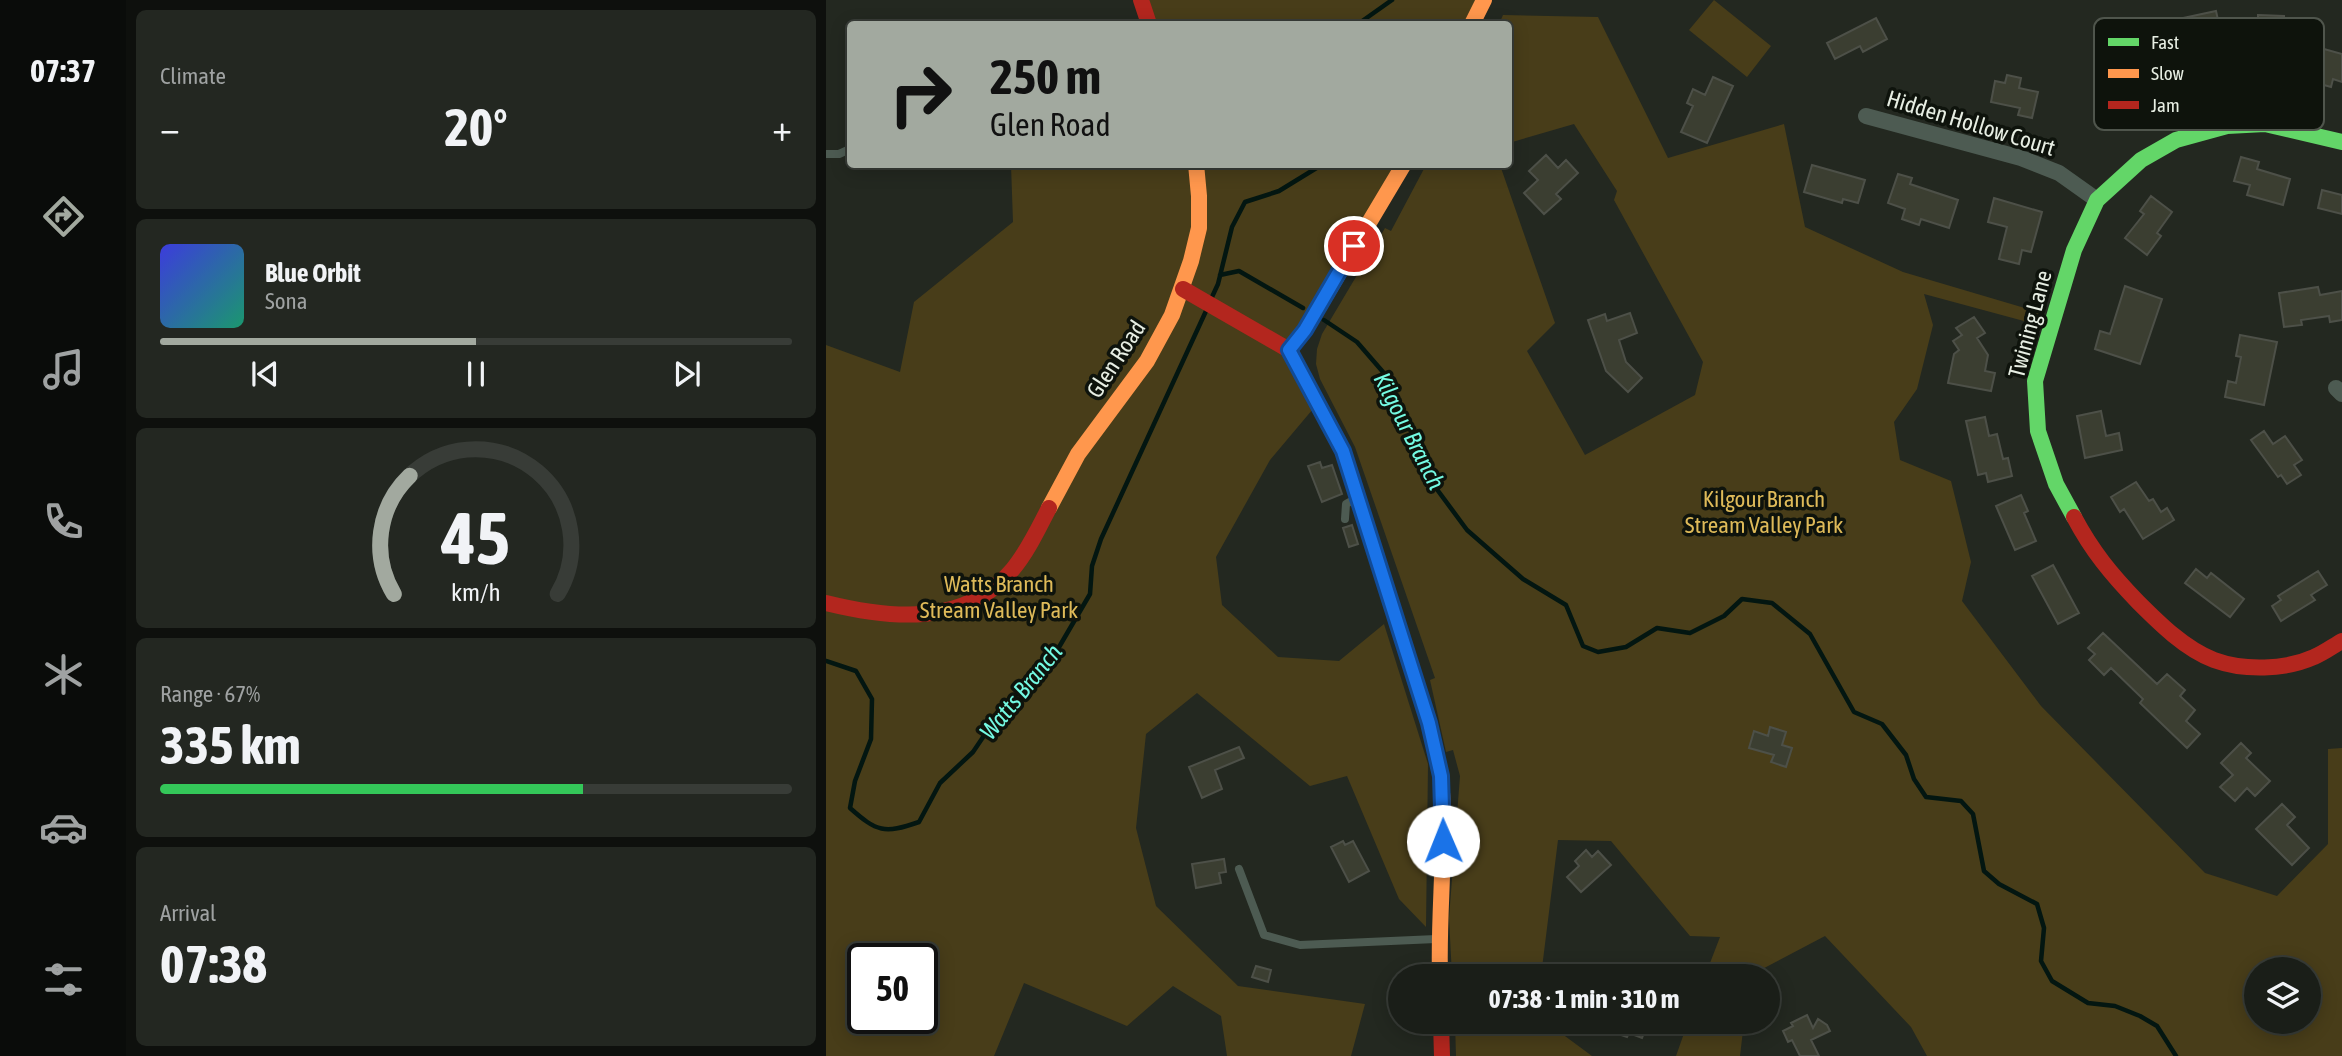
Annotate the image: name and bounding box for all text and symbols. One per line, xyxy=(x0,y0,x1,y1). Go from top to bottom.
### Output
legend xyxy=(2094,18,2324,130)
text: Fast xyxy=(2151,31,2179,53)
text: 250 m xyxy=(990,48,1101,104)
icon: right xyxy=(875,49,966,140)
text: 07:37 xyxy=(30,52,96,89)
text: Slow xyxy=(2151,62,2185,84)
text: Climate xyxy=(160,63,226,89)
street label: Hidden Hollow Court xyxy=(1884,85,2058,161)
text: Jam xyxy=(2151,94,2180,116)
text: 20° xyxy=(444,97,508,157)
text: − xyxy=(160,106,180,149)
text: + xyxy=(772,106,792,149)
text: Glen Road xyxy=(990,106,1111,143)
icon: directions xyxy=(39,192,88,241)
pin xyxy=(1324,216,1384,276)
icon: arrive xyxy=(1335,227,1373,265)
text: Blue Orbit xyxy=(265,258,361,288)
street label: Twining Lane xyxy=(2003,267,2057,381)
text: Sona xyxy=(265,288,307,314)
street label: Glen Road xyxy=(1081,316,1151,402)
icon: music xyxy=(39,345,88,394)
icon: previous xyxy=(246,355,284,393)
icon: pause xyxy=(457,355,495,393)
icon: next xyxy=(668,355,706,393)
water label: Kilgour Branch xyxy=(1369,368,1451,494)
park label: Kilgour Branch Stream Valley Park xyxy=(1685,486,1843,538)
text: 45 xyxy=(441,496,510,579)
icon: phone xyxy=(39,497,88,546)
park label: Watts Branch Stream Valley Park xyxy=(920,571,1078,623)
text: km/h xyxy=(451,578,501,606)
water label: Watts Branch xyxy=(974,638,1067,745)
icon: climate xyxy=(39,650,88,699)
text: Range · 67% xyxy=(160,681,260,707)
text: 335 km xyxy=(160,715,301,775)
icon: car xyxy=(39,803,88,852)
position arrow xyxy=(1406,804,1480,878)
text: Arrival xyxy=(160,900,216,926)
text: 07:38 xyxy=(160,934,267,994)
speed limit sign: 50 xyxy=(847,943,938,1034)
icon: filters xyxy=(39,955,88,1004)
map controls xyxy=(2244,957,2321,1034)
button: layers xyxy=(2244,957,2321,1034)
text: 07:38 · 1 min · 310 m xyxy=(1489,984,1679,1014)

